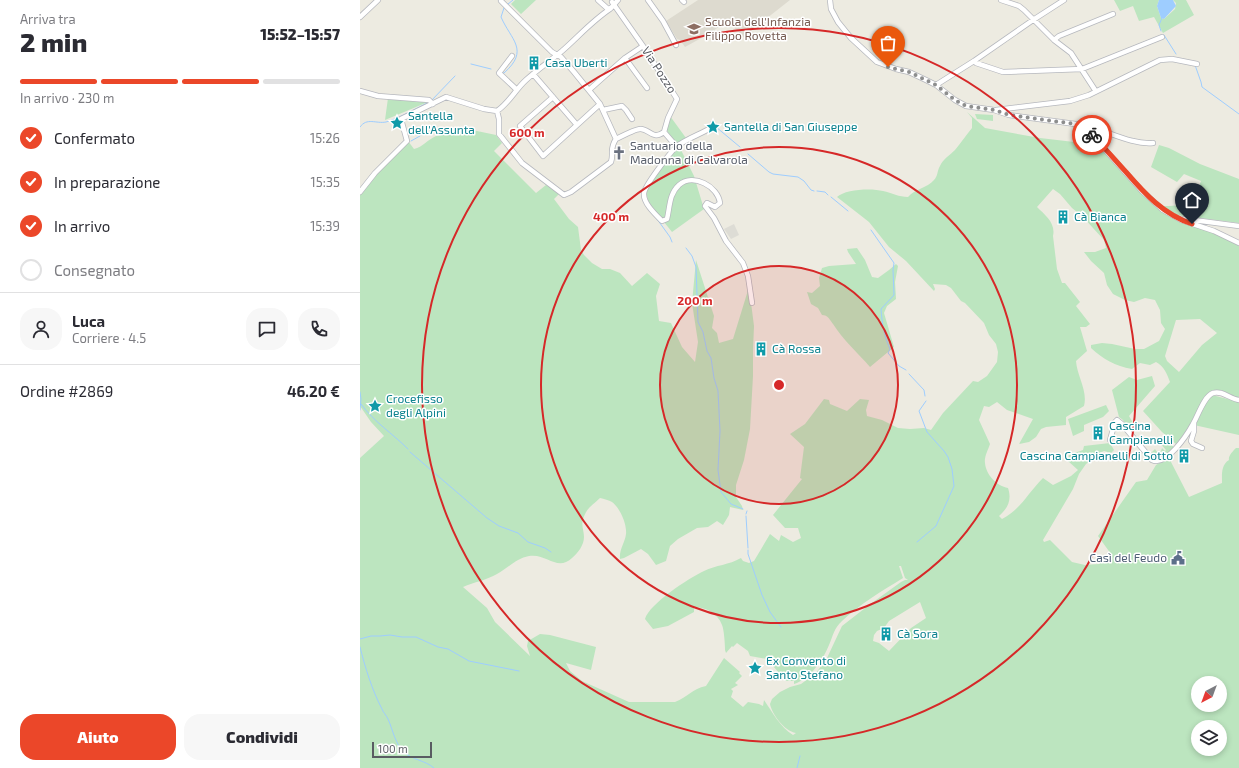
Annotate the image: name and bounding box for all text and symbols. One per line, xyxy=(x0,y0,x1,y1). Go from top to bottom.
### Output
text: Arriva tra xyxy=(20,11,76,27)
place label: Scuola dell'Infanzia Filippo Rovetta xyxy=(705,14,811,42)
school or university icon: Scuola dell'Infanzia Filippo Rovetta xyxy=(686,21,702,37)
text: 15:52–15:57 xyxy=(260,25,340,43)
text: 2 min xyxy=(20,26,87,57)
pin xyxy=(871,26,905,67)
icon: bag xyxy=(877,32,899,54)
street label: Via Pozzo xyxy=(640,44,680,95)
building icon: Casa Uberti xyxy=(526,55,542,71)
place label: Casa Uberti xyxy=(545,55,607,69)
text: In arrivo · 230 m xyxy=(20,90,114,106)
place label: Santella dell'Assunta xyxy=(408,108,475,136)
place icon: Santella dell'Assunta xyxy=(389,115,405,131)
courier xyxy=(1072,115,1112,155)
place icon: Santella di San Giuseppe xyxy=(705,119,721,135)
place label: Santella di San Giuseppe xyxy=(724,119,857,133)
icon: bike xyxy=(1081,124,1103,146)
text: 600 m xyxy=(509,125,545,139)
icon: check xyxy=(20,127,42,149)
text: Confermato xyxy=(54,129,135,147)
text: 15:26 xyxy=(310,130,340,146)
place label: Santuario della Madonna di Calvarola xyxy=(630,138,748,166)
church icon: Santuario della Madonna di Calvarola xyxy=(611,145,627,161)
icon: check xyxy=(20,171,42,193)
text: In preparazione xyxy=(54,173,160,191)
text: 15:35 xyxy=(311,174,340,190)
pin xyxy=(1175,183,1209,224)
icon: home xyxy=(1181,189,1203,211)
text: 400 m xyxy=(593,209,629,223)
building icon: Cà Bianca xyxy=(1055,209,1071,225)
place label: Cà Bianca xyxy=(1074,209,1127,223)
icon: check xyxy=(20,215,42,237)
text: In arrivo xyxy=(54,217,110,235)
text: 15:39 xyxy=(310,218,340,234)
text: Consegnato xyxy=(54,261,135,279)
text: 200 m xyxy=(677,293,713,307)
button: person xyxy=(20,308,62,350)
button: chat xyxy=(246,308,288,350)
button: phone xyxy=(298,308,340,350)
text: Luca xyxy=(72,312,105,330)
text: Corriere · 4.5 xyxy=(72,330,146,346)
building icon: Cà Rossa xyxy=(753,341,769,357)
place label: Cà Rossa xyxy=(772,341,821,355)
centre of rings xyxy=(772,378,786,392)
text: Ordine #2869 xyxy=(20,382,113,400)
text: 46.20 € xyxy=(287,382,340,400)
place label: Crocefisso degli Alpini xyxy=(386,391,446,419)
place icon: Crocefisso degli Alpini xyxy=(367,398,383,414)
place label: Cascina Campianelli xyxy=(1109,418,1173,446)
building icon: Cascina Campianelli xyxy=(1090,425,1106,441)
place label: Cascina Campianelli di Sotto xyxy=(1020,448,1173,462)
building icon: Cascina Campianelli di Sotto xyxy=(1176,448,1192,464)
place label: Casì del Feudo xyxy=(1089,550,1167,564)
public building icon: Casì del Feudo xyxy=(1170,550,1186,566)
building icon: Cà Sora xyxy=(878,626,894,642)
place label: Cà Sora xyxy=(897,626,938,640)
place label: Ex Convento di Santo Stefano xyxy=(766,653,846,681)
place icon: Ex Convento di Santo Stefano xyxy=(747,660,763,676)
north arrow xyxy=(1191,676,1227,712)
map controls xyxy=(1191,676,1227,756)
button: Aiuto xyxy=(20,714,176,760)
button: Condividi xyxy=(184,714,340,760)
button: layers xyxy=(1191,720,1227,756)
scale bar xyxy=(372,740,432,759)
text: 100 m xyxy=(378,742,408,755)

